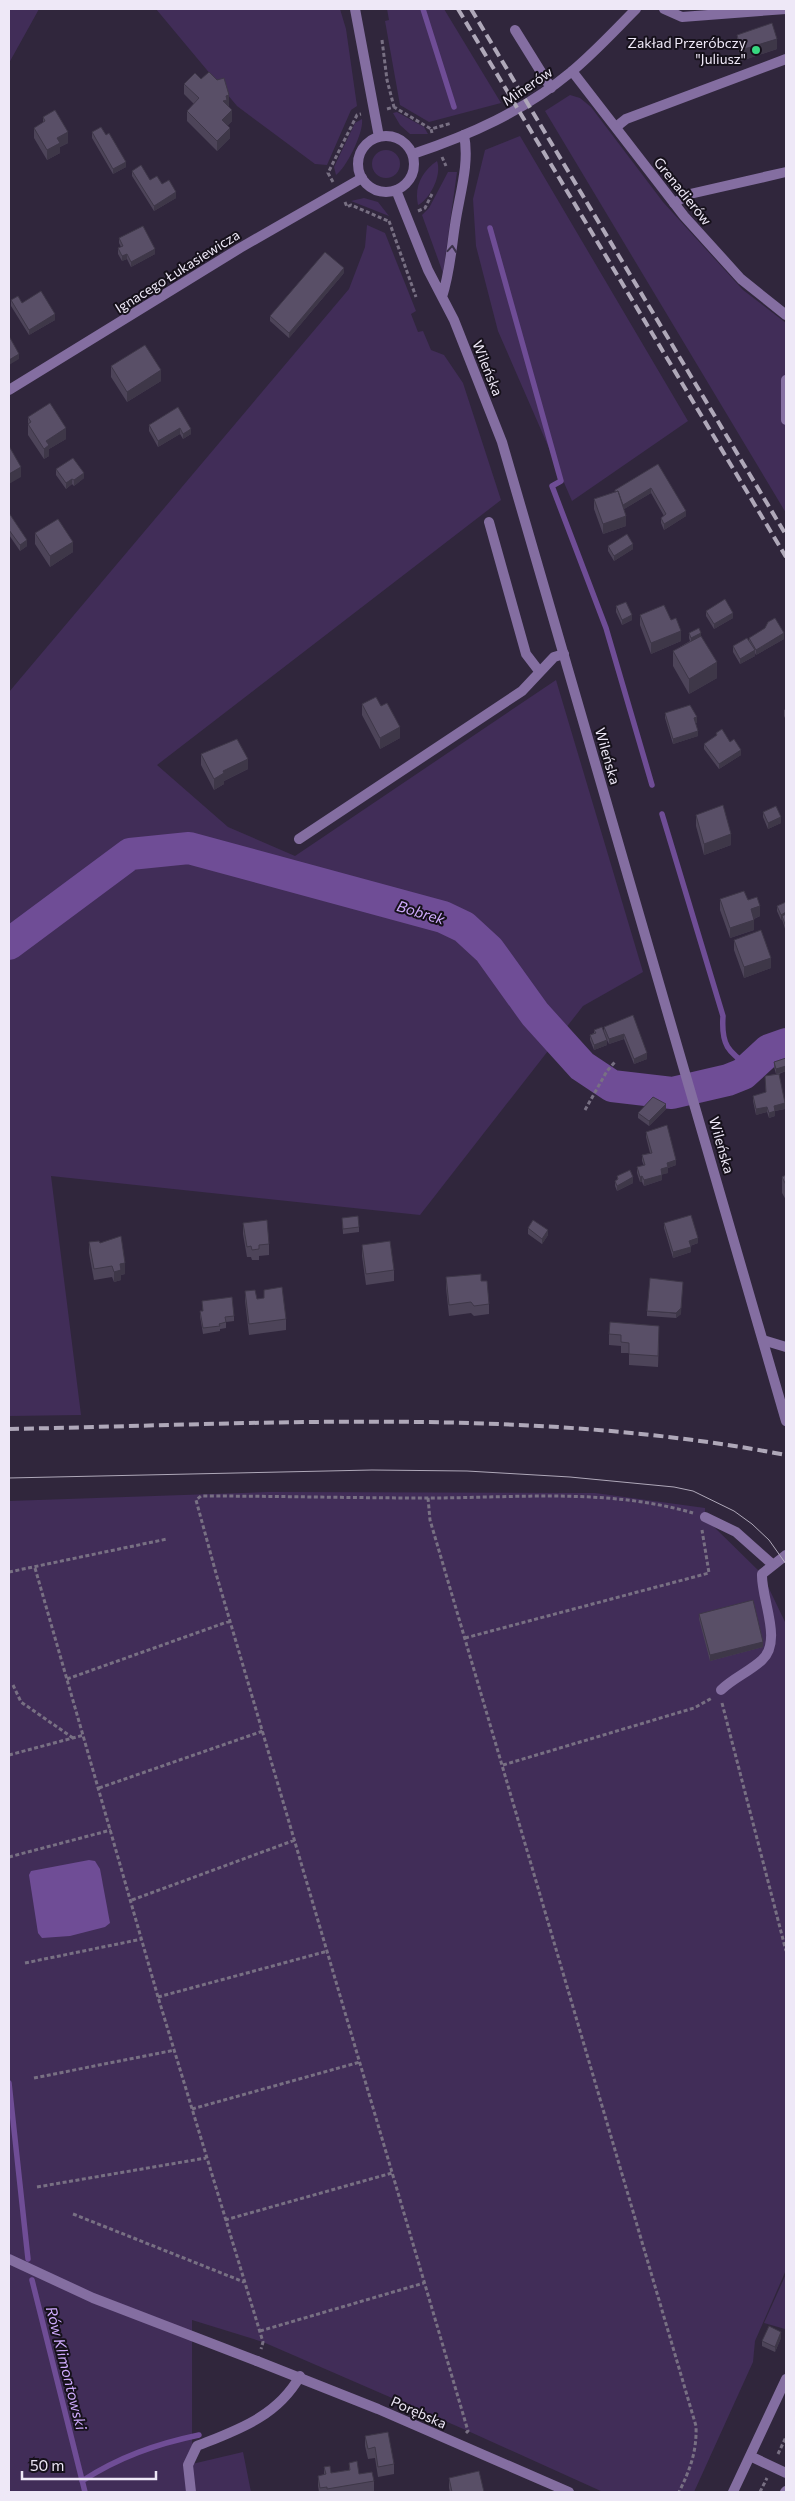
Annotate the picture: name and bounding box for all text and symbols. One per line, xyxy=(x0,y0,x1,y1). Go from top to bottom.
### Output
place label: Zakład Przeróbczy "Juliusz" xyxy=(628,34,746,67)
marker: Zakład Przeróbczy "Juliusz" xyxy=(750,44,762,56)
street label: Minerów xyxy=(499,63,555,109)
street label: Grenadierów xyxy=(651,154,715,228)
street label: Ignacego Łukasiewicza xyxy=(112,226,242,316)
one-way arrow xyxy=(446,245,457,253)
street label: Wileńska xyxy=(469,338,507,398)
street label: Wileńska xyxy=(592,726,624,786)
water label: Bobrek xyxy=(395,896,448,928)
street label: Wileńska xyxy=(706,1115,738,1175)
water label: Rów Klimontowski xyxy=(43,2304,91,2433)
street label: Porębska xyxy=(389,2392,449,2432)
scale bar xyxy=(22,2448,156,2480)
text: 50 m xyxy=(30,2456,64,2474)

